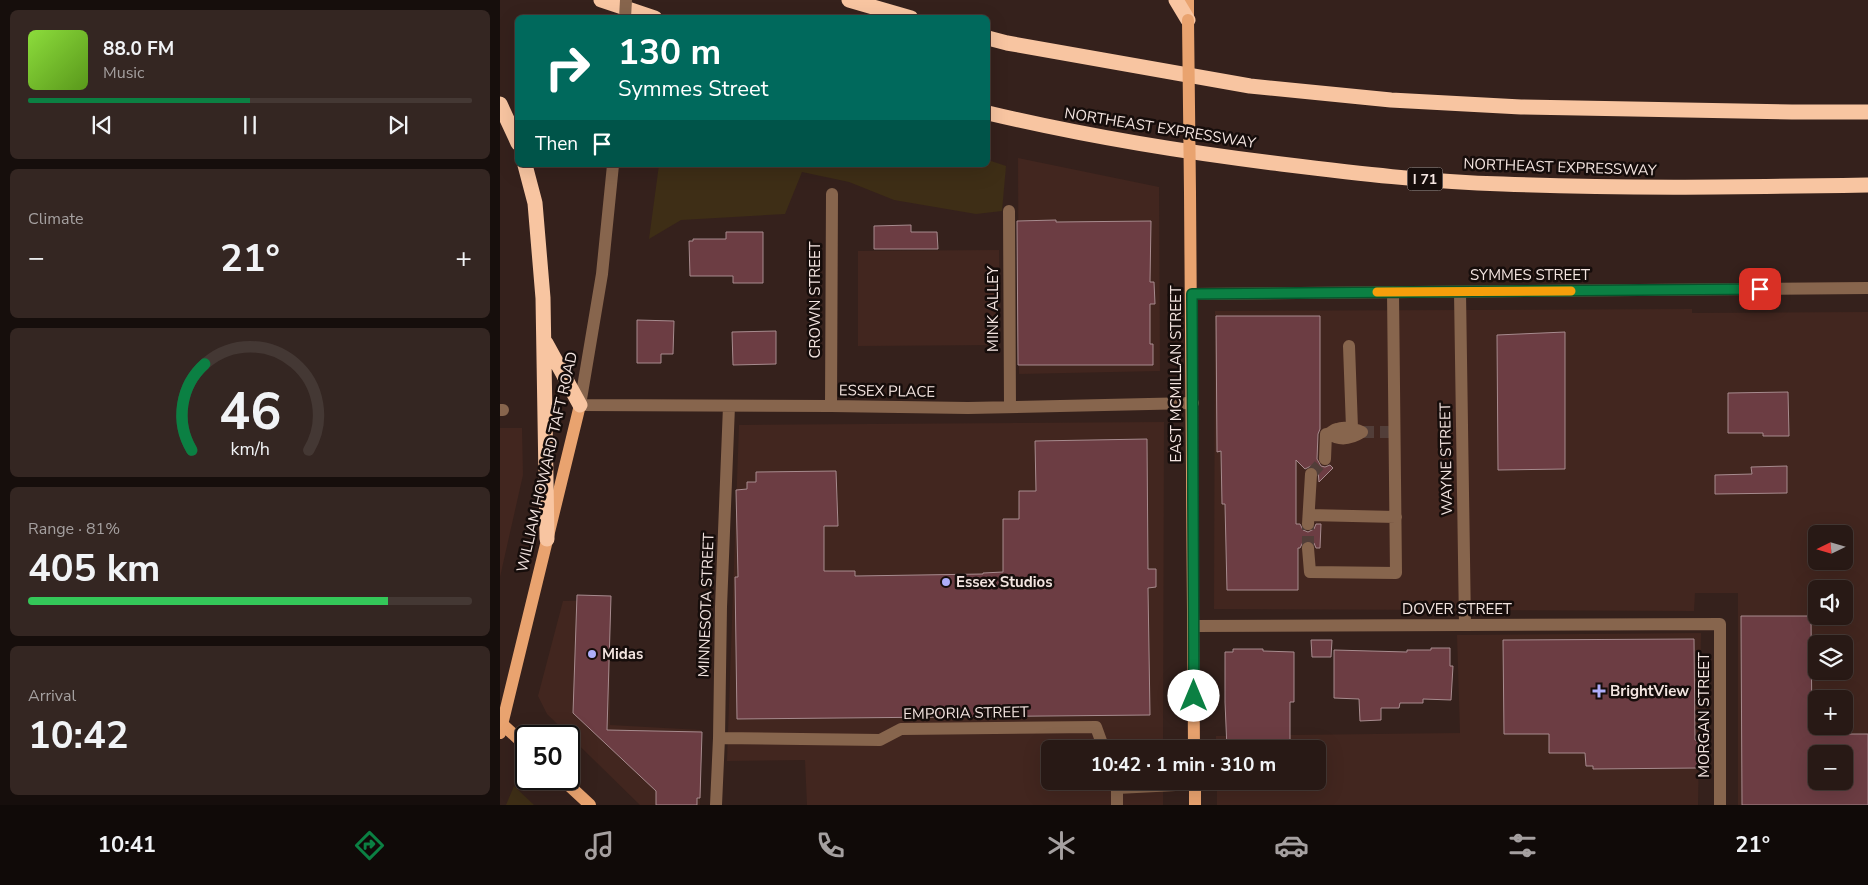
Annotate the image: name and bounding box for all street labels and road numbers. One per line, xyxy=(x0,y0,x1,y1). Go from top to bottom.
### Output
street label: NORTHEAST EXPRESSWAY xyxy=(1063,103,1258,153)
street label: NORTHEAST EXPRESSWAY xyxy=(1463,154,1658,180)
road number: I 71 xyxy=(1408,168,1442,190)
street label: CROWN STREET xyxy=(805,241,825,359)
street label: MINK ALLEY xyxy=(983,265,1003,352)
street label: SYMMES STREET xyxy=(1470,265,1590,285)
street label: EAST MCMILLAN STREET xyxy=(1166,285,1186,463)
street label: WILLIAM HOWARD TAFT ROAD xyxy=(512,350,582,574)
street label: ESSEX PLACE xyxy=(839,380,935,402)
street label: WAYNE STREET xyxy=(1435,402,1457,516)
street label: MINNESOTA STREET xyxy=(693,532,719,678)
street label: DOVER STREET xyxy=(1402,599,1512,619)
street label: MORGAN STREET xyxy=(1694,652,1714,778)
street label: EMPORIA STREET xyxy=(903,702,1029,724)

